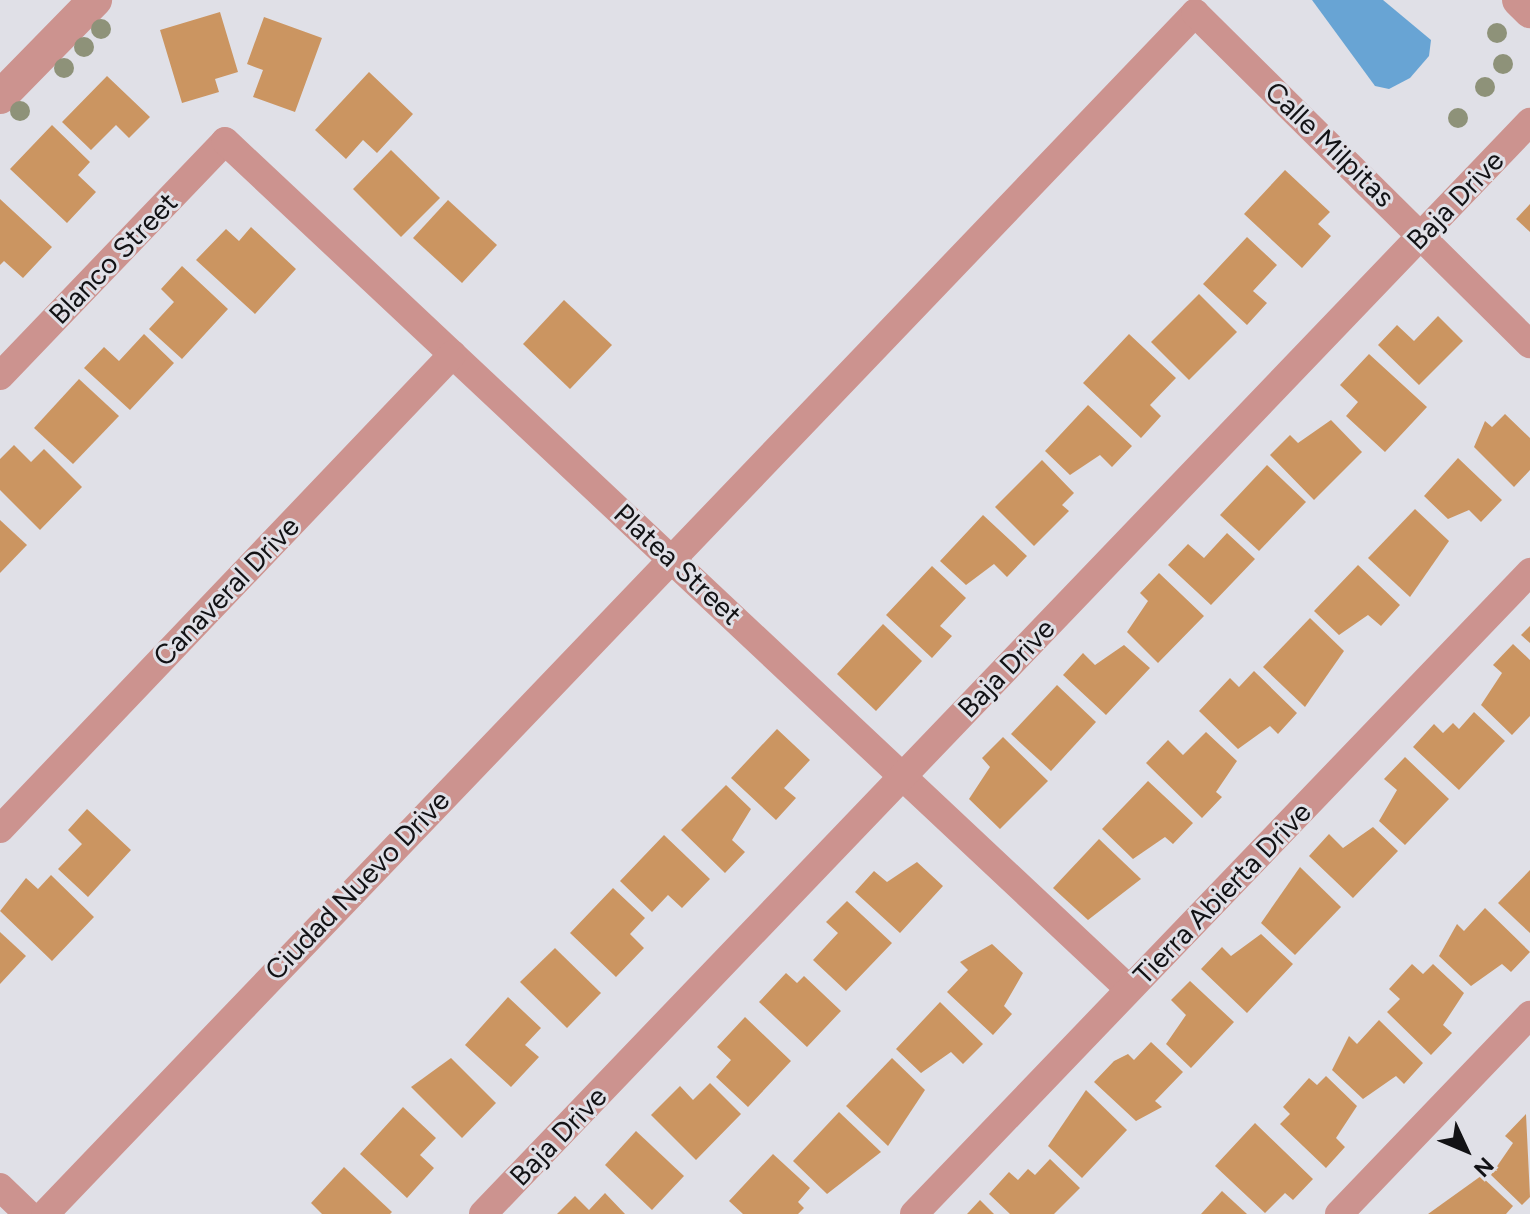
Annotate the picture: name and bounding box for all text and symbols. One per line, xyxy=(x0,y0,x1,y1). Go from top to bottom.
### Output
street label: Calle Milpitas xyxy=(1259,74,1401,214)
street label: Baja Drive xyxy=(1400,143,1510,257)
street label: Blanco Street xyxy=(42,185,184,331)
street label: Platea Street xyxy=(607,496,749,632)
street label: Canaveral Drive xyxy=(146,509,306,673)
street label: Baja Drive xyxy=(951,611,1061,725)
street label: Ciudad Nuevo Drive xyxy=(258,783,456,987)
street label: Tierra Abierta Drive xyxy=(1126,795,1318,991)
street label: Baja Drive xyxy=(503,1079,613,1193)
north arrow xyxy=(1426,1110,1506,1190)
text: N xyxy=(1468,1152,1499,1183)

